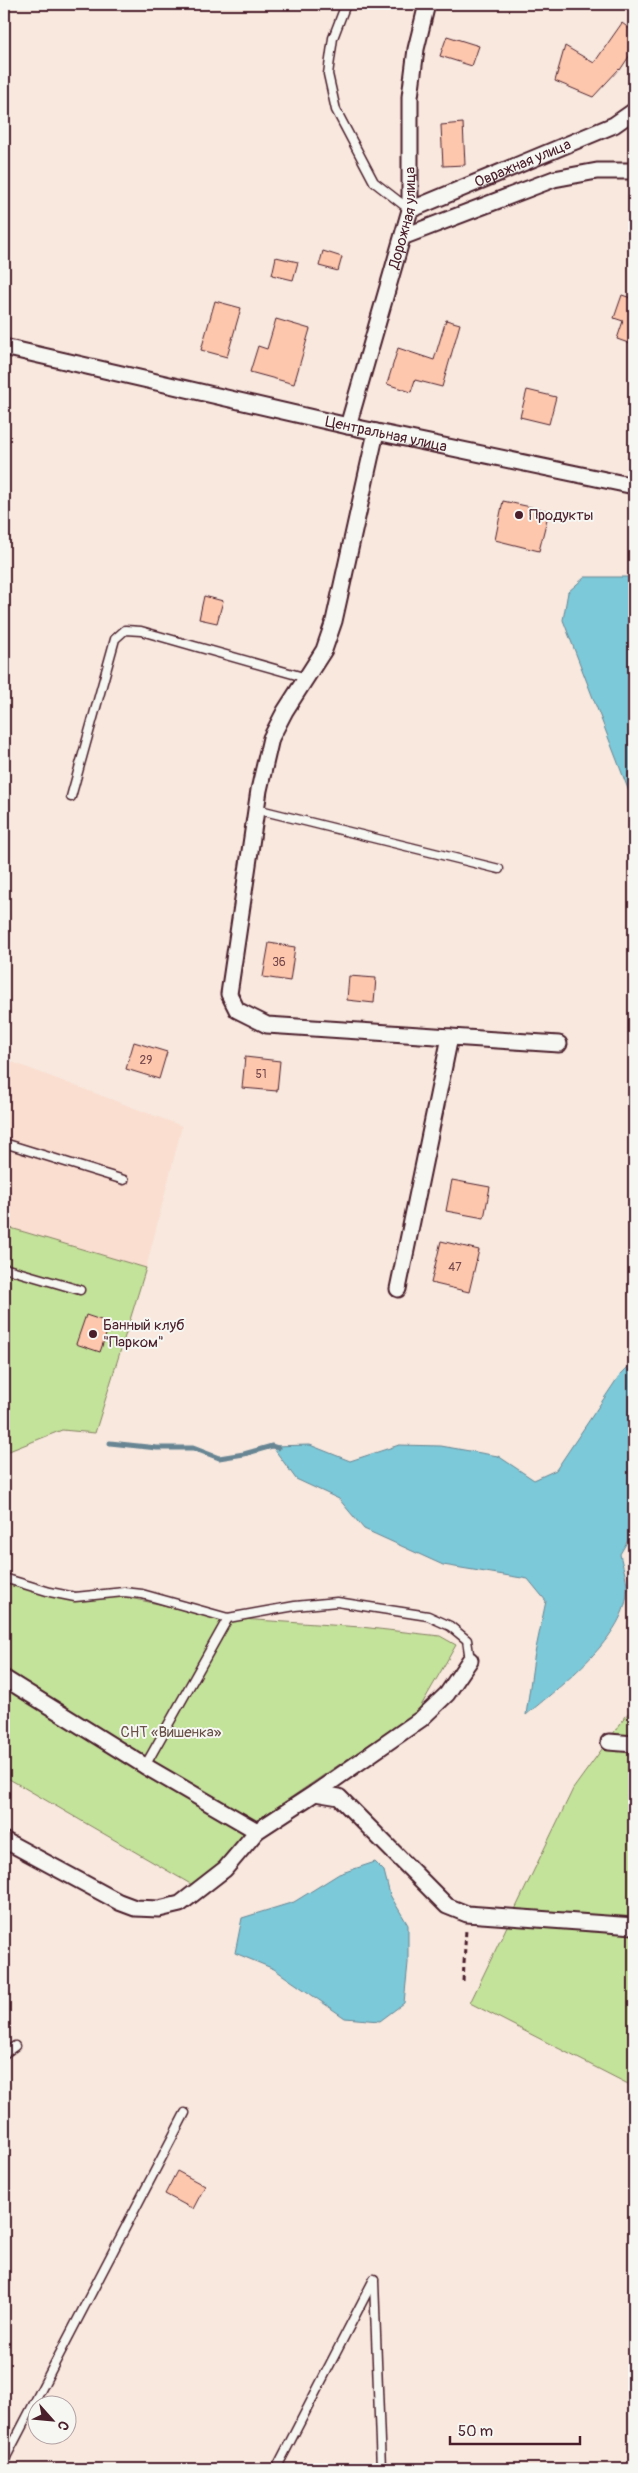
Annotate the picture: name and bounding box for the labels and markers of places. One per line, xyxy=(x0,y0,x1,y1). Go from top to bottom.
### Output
place label: Продукты xyxy=(529,506,593,525)
marker: Продукты xyxy=(513,509,525,521)
place label: Банный клуб "Парком" xyxy=(103,1316,185,1352)
marker: Банный клуб "Парком" xyxy=(87,1328,99,1340)

